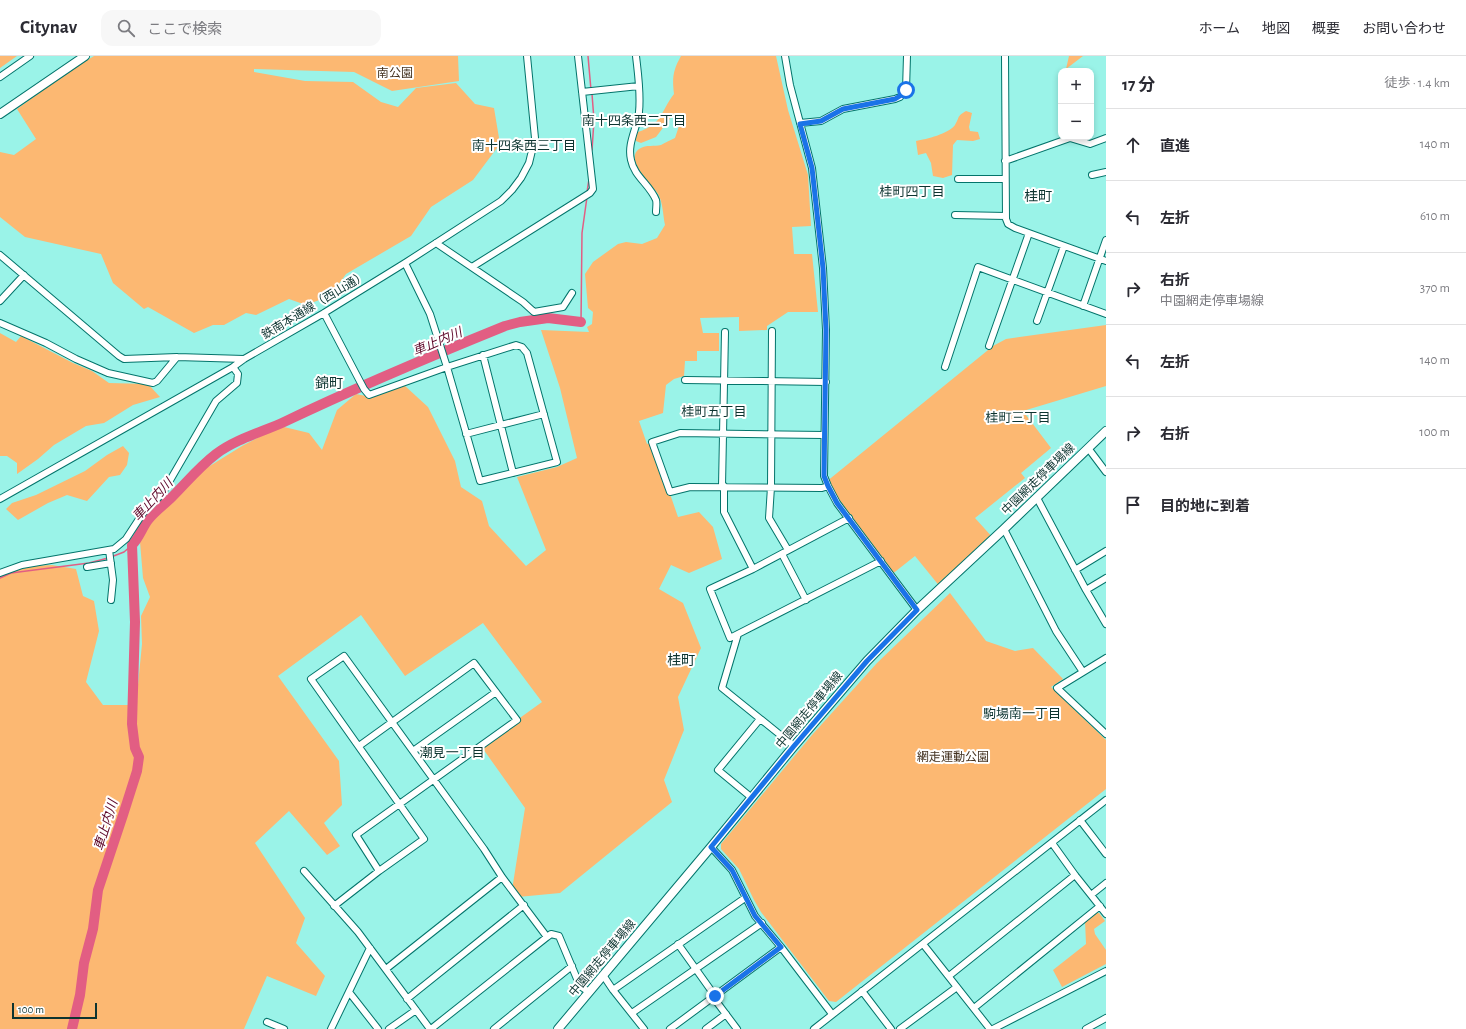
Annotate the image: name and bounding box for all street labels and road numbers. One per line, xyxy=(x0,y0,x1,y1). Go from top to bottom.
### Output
street label: 鉄南本通線（西山通） xyxy=(259,268,369,341)
street label: 中園網走停車場線 xyxy=(999,441,1077,517)
street label: 中園網走停車場線 xyxy=(773,669,844,751)
street label: 中園網走停車場線 xyxy=(566,917,637,999)

